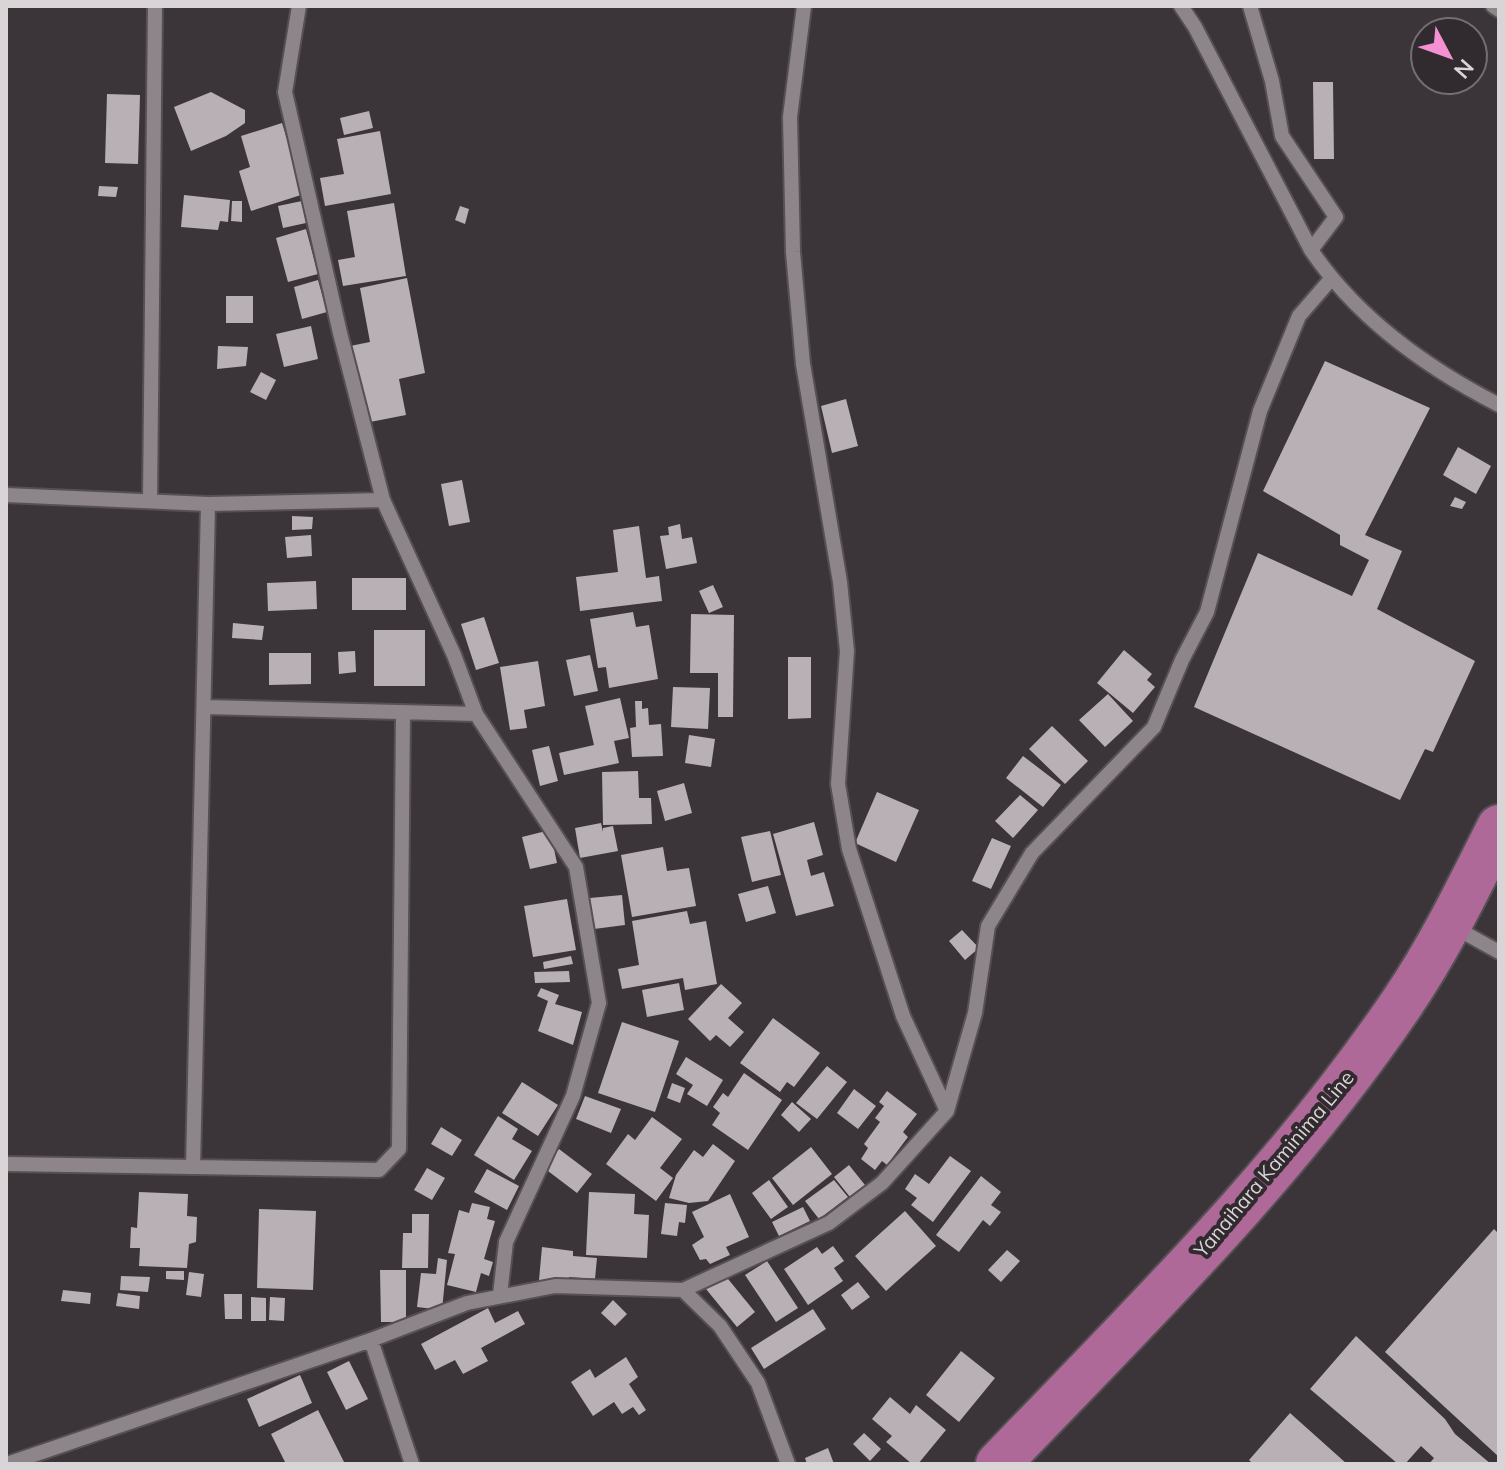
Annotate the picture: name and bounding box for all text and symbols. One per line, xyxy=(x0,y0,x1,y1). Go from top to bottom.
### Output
north arrow xyxy=(1409,16,1489,96)
text: N xyxy=(1448,54,1480,85)
street label: Yanaihara Kaminima Line xyxy=(1188,1065,1359,1263)

